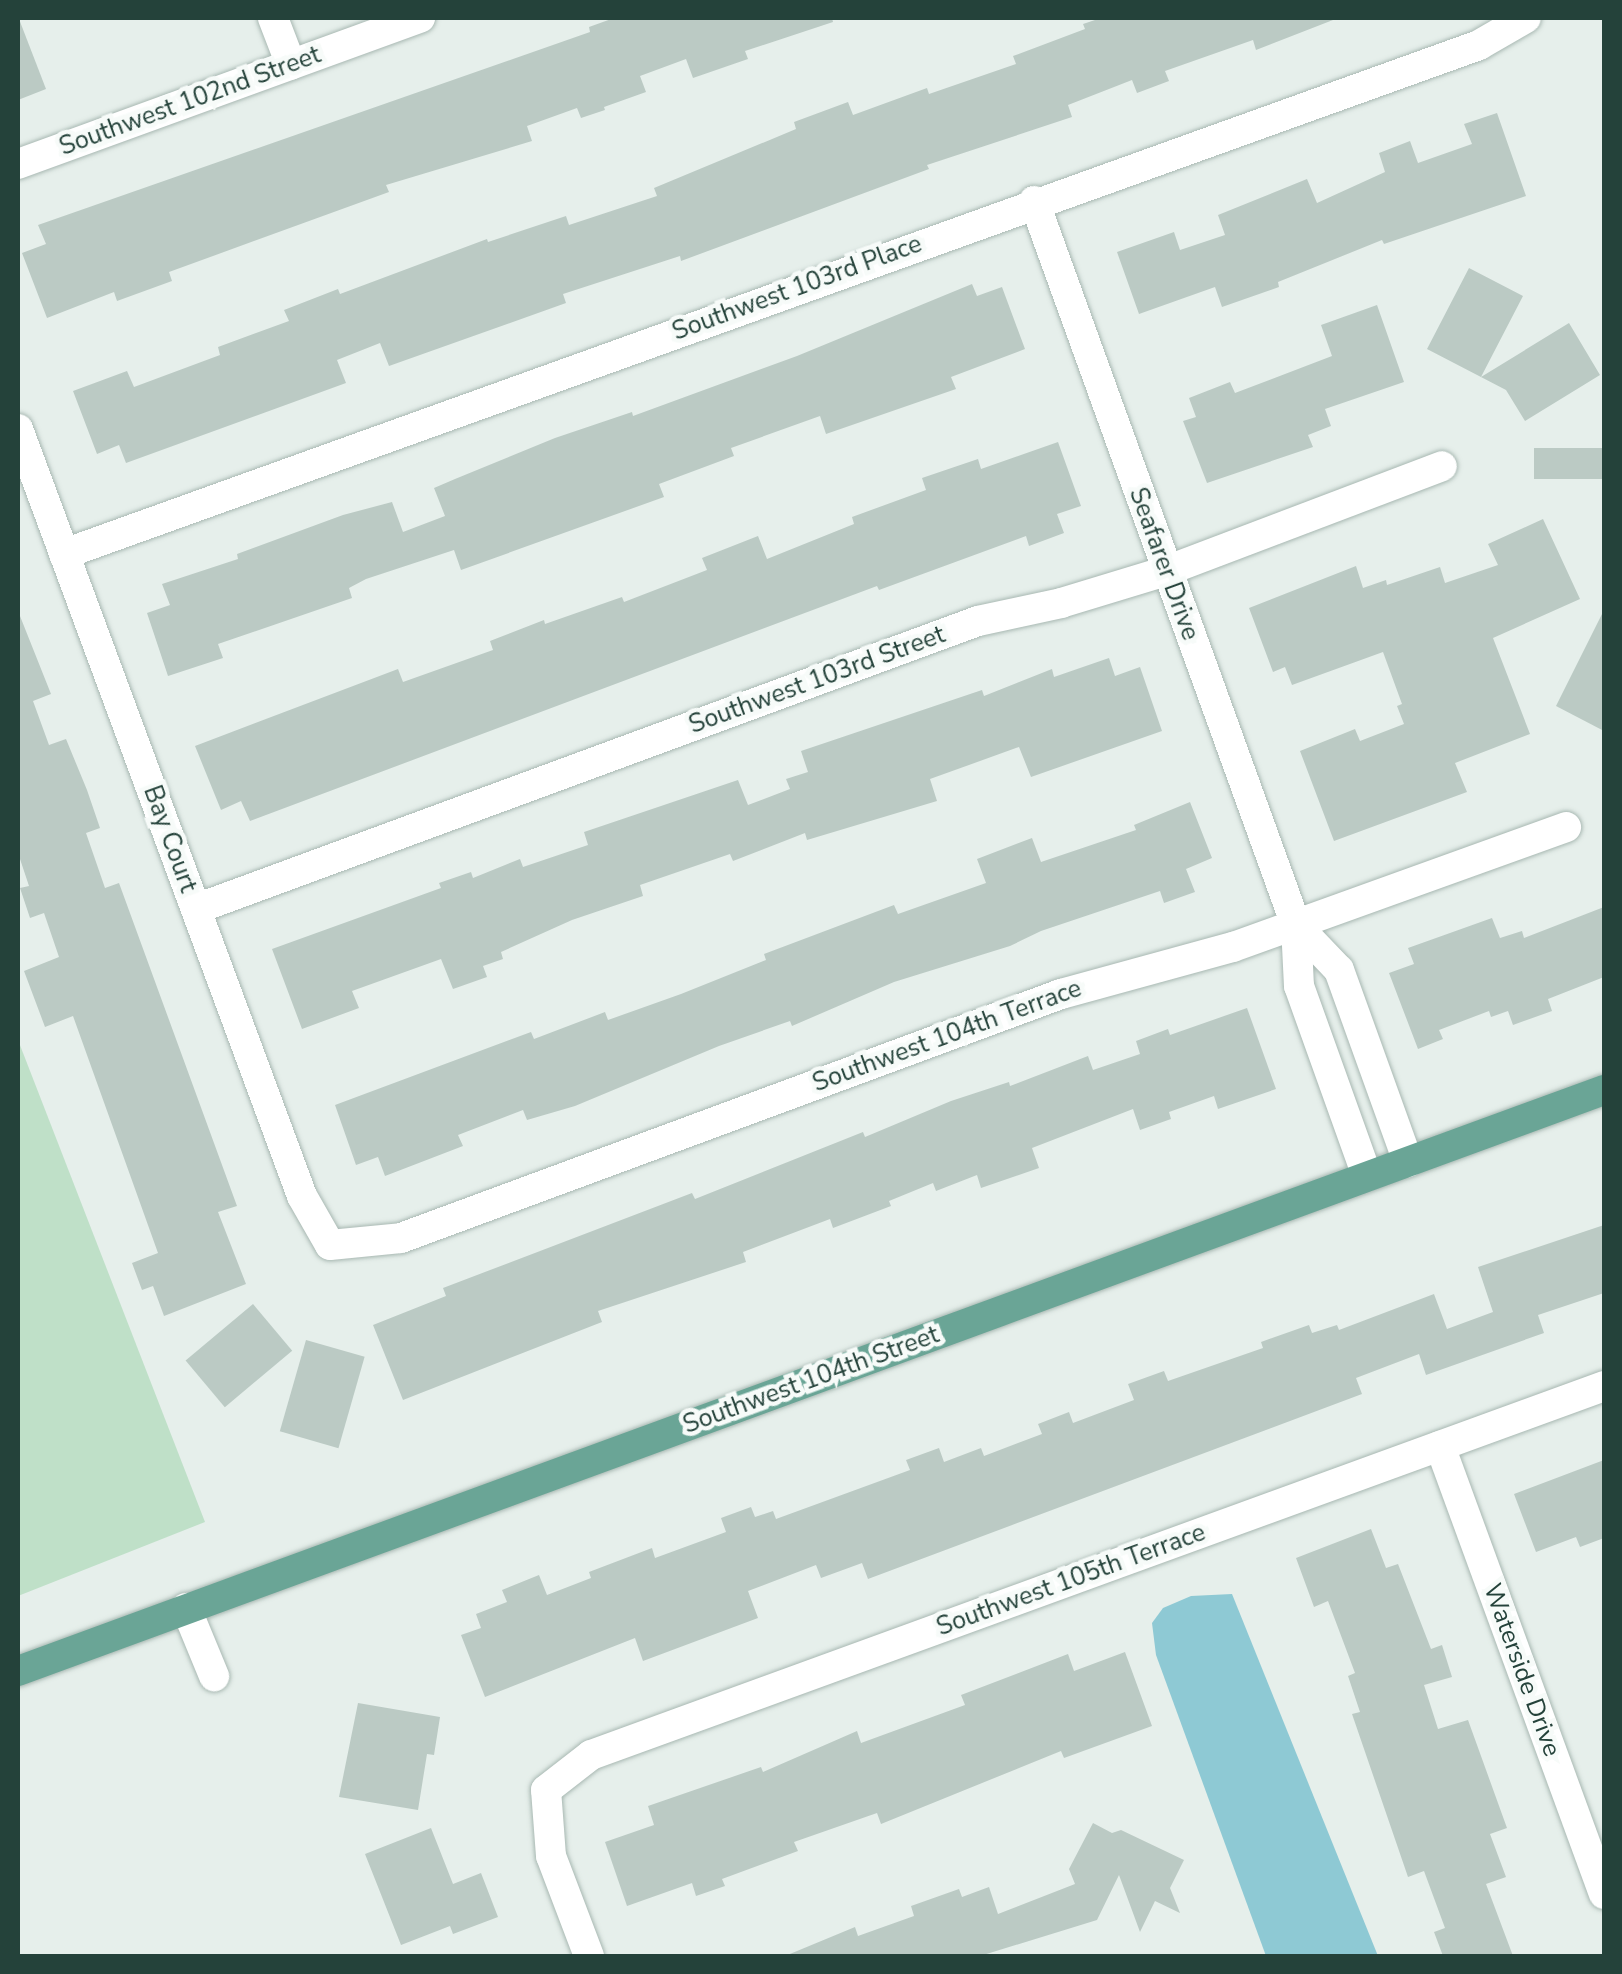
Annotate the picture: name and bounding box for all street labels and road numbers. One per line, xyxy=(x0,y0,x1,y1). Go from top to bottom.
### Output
street label: Southwest 102nd Street xyxy=(55,40,325,162)
street label: Southwest 103rd Place xyxy=(668,229,926,347)
street label: Seafarer Drive xyxy=(1123,484,1205,644)
street label: Southwest 103rd Street xyxy=(685,620,949,740)
street label: Bay Court xyxy=(137,781,203,897)
street label: Southwest 104th Terrace xyxy=(809,973,1085,1099)
street label: Southwest 104th Street xyxy=(679,1320,943,1440)
street label: Southwest 105th Terrace xyxy=(933,1517,1209,1643)
street label: Waterside Drive xyxy=(1477,1580,1567,1760)

